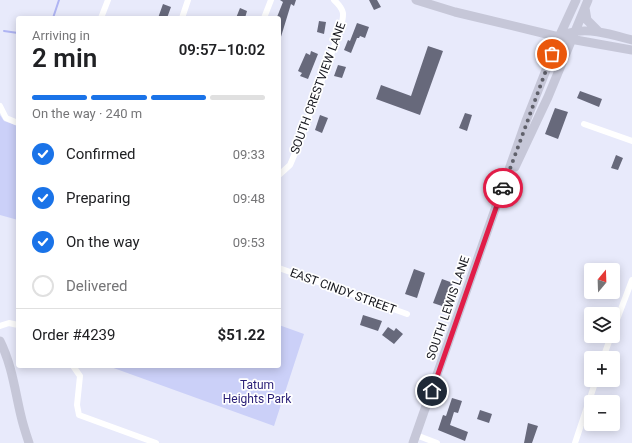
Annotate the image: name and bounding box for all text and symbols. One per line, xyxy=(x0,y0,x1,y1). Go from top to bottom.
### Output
street label: SOUTH CRESTVIEW LANE xyxy=(288,20,348,156)
text: Arriving in xyxy=(32,28,90,43)
pin xyxy=(535,37,569,71)
text: 09:57–10:02 xyxy=(179,41,265,59)
text: 2 min xyxy=(32,43,97,73)
icon: bag xyxy=(541,43,563,65)
text: On the way · 240 m xyxy=(32,106,142,121)
icon: check xyxy=(32,143,54,165)
text: Confirmed xyxy=(66,145,136,163)
text: 09:33 xyxy=(233,147,265,162)
courier xyxy=(483,168,523,208)
icon: car xyxy=(492,177,514,199)
icon: check xyxy=(32,187,54,209)
text: Preparing xyxy=(66,189,130,207)
text: 09:48 xyxy=(233,191,265,206)
icon: check xyxy=(32,231,54,253)
text: On the way xyxy=(66,233,140,251)
text: 09:53 xyxy=(233,235,265,250)
street label: SOUTH LEWIS LANE xyxy=(424,254,472,362)
north arrow xyxy=(584,263,620,299)
map controls xyxy=(584,263,620,431)
street label: EAST CINDY STREET xyxy=(288,265,398,317)
text: Delivered xyxy=(66,277,128,295)
button: layers xyxy=(584,307,620,343)
text: Order #4239 xyxy=(32,326,115,344)
text: $51.22 xyxy=(218,326,265,344)
button: + xyxy=(584,351,620,387)
pin xyxy=(415,374,449,408)
park label: Tatum Heights Park xyxy=(223,378,292,406)
icon: home xyxy=(421,380,443,402)
button: − xyxy=(584,395,620,431)

